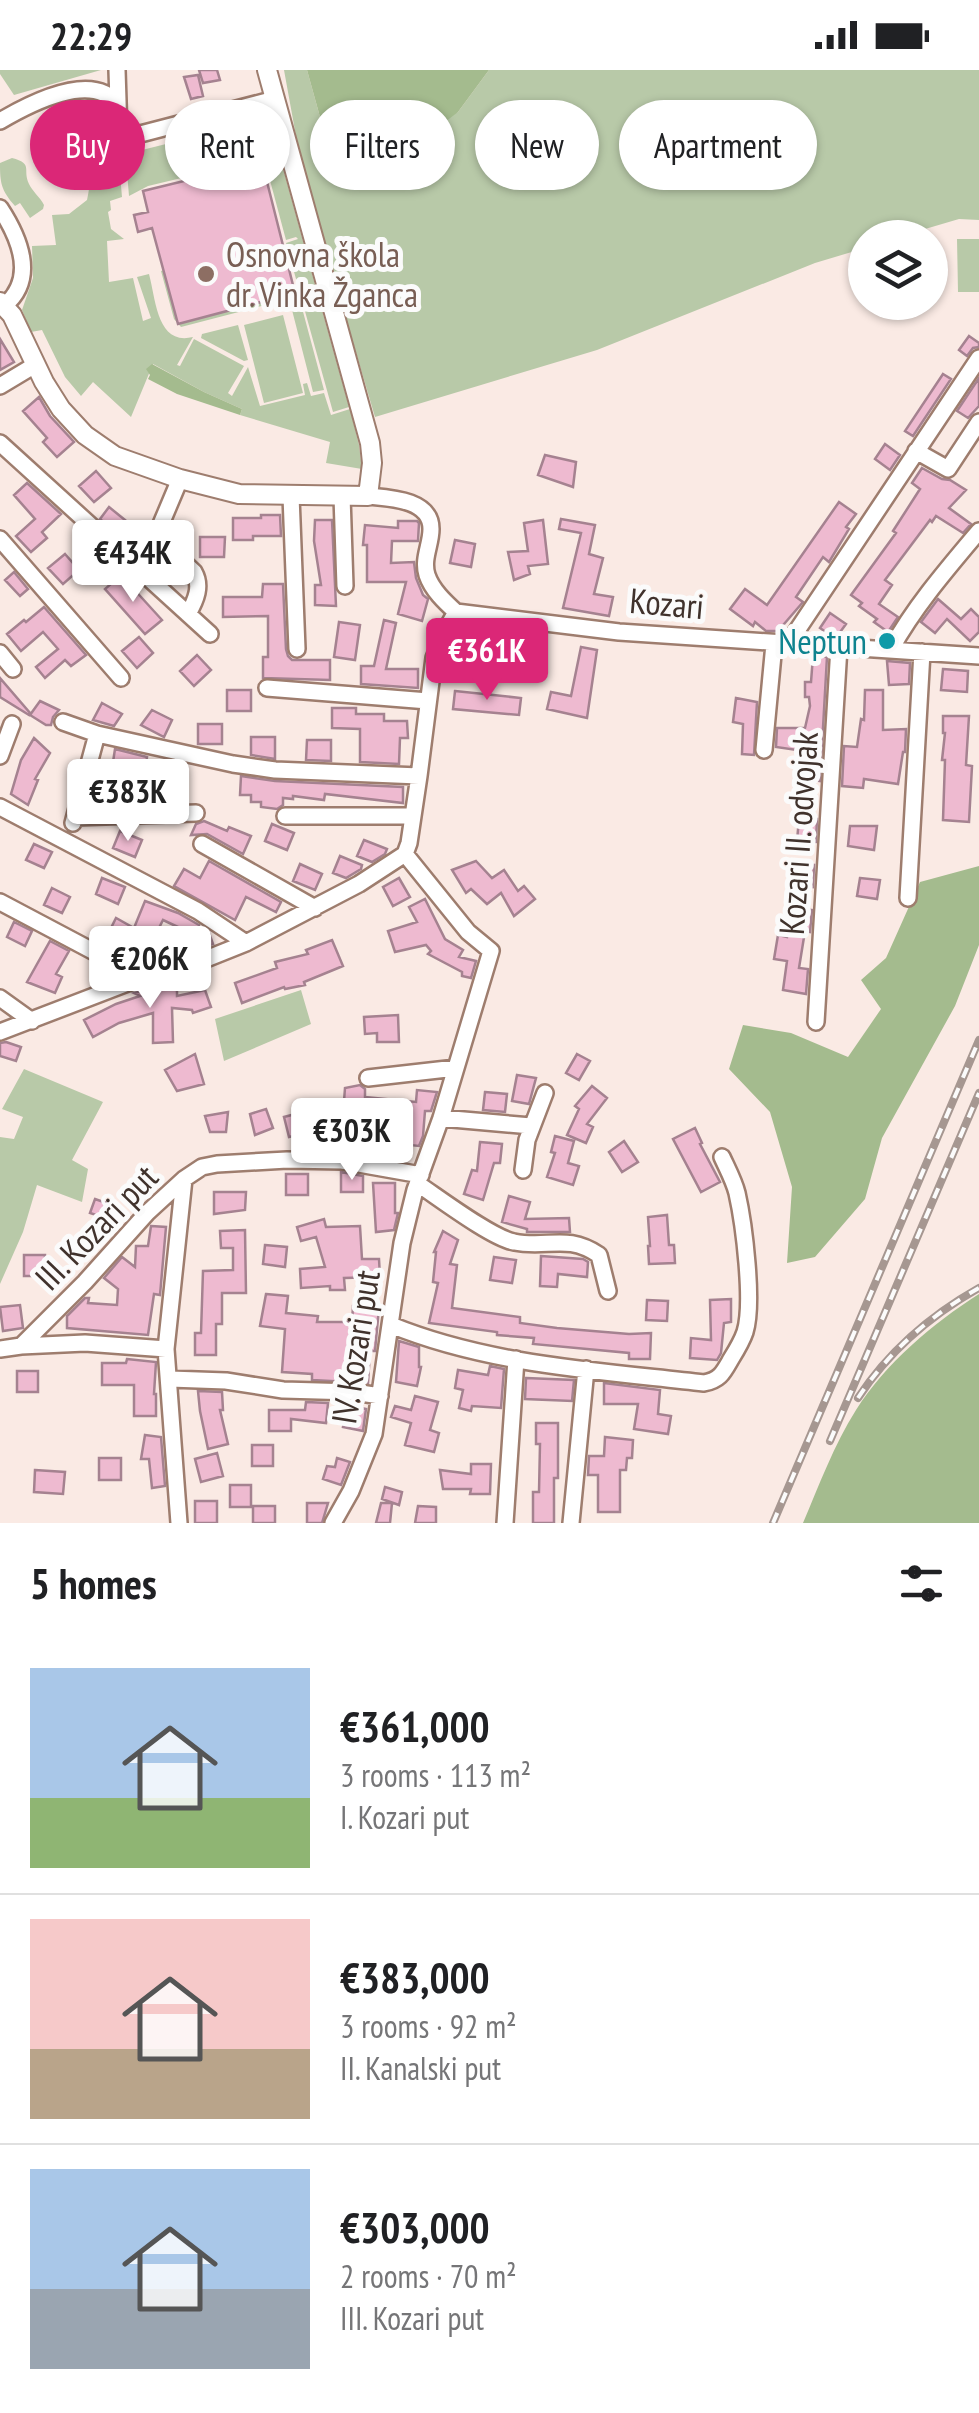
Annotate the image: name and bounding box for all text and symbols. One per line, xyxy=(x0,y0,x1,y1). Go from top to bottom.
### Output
text: 22:29 xyxy=(50,11,132,60)
chip: Buy xyxy=(30,100,145,190)
chip: Rent xyxy=(165,100,290,190)
chip: Filters xyxy=(310,100,455,190)
chip: New xyxy=(475,100,599,190)
chip: Apartment xyxy=(619,100,817,190)
map controls xyxy=(848,220,948,320)
button: layers xyxy=(848,220,948,320)
place label: Osnovna škola dr. Vinka Žganca xyxy=(226,231,418,317)
marker: Osnovna škola dr. Vinka Žganca xyxy=(195,263,217,285)
pin: €434K xyxy=(63,520,203,605)
text: €434K xyxy=(94,531,172,573)
street label: Kozari xyxy=(628,577,706,629)
pin: €361K xyxy=(417,618,557,703)
place label: Neptun xyxy=(778,618,867,664)
text: €361K xyxy=(448,629,526,671)
marker: Neptun xyxy=(876,630,898,652)
street label: Kozari II. odvojak xyxy=(768,729,828,936)
pin: €383K xyxy=(58,759,198,844)
text: €383K xyxy=(89,770,167,812)
pin: €206K xyxy=(80,926,220,1011)
text: €206K xyxy=(111,937,189,979)
pin: €303K xyxy=(282,1098,422,1183)
text: €303K xyxy=(313,1109,391,1151)
street label: III. Kozari put xyxy=(25,1154,168,1300)
street label: IV. Kozari put xyxy=(320,1267,390,1427)
text: 5 homes xyxy=(30,1556,157,1611)
icon: filters xyxy=(894,1556,949,1611)
text: €361,000 xyxy=(340,1699,490,1754)
icon: home xyxy=(110,1708,230,1828)
text: 3 rooms · 113 m² xyxy=(340,1754,531,1796)
text: I. Kozari put xyxy=(340,1796,469,1838)
text: €383,000 xyxy=(340,1950,490,2005)
icon: home xyxy=(110,1959,230,2079)
text: 3 rooms · 92 m² xyxy=(340,2005,517,2047)
text: II. Kanalski put xyxy=(340,2047,501,2089)
text: €303,000 xyxy=(340,2200,490,2255)
icon: home xyxy=(110,2209,230,2329)
text: 2 rooms · 70 m² xyxy=(340,2255,517,2297)
text: III. Kozari put xyxy=(340,2297,484,2339)

